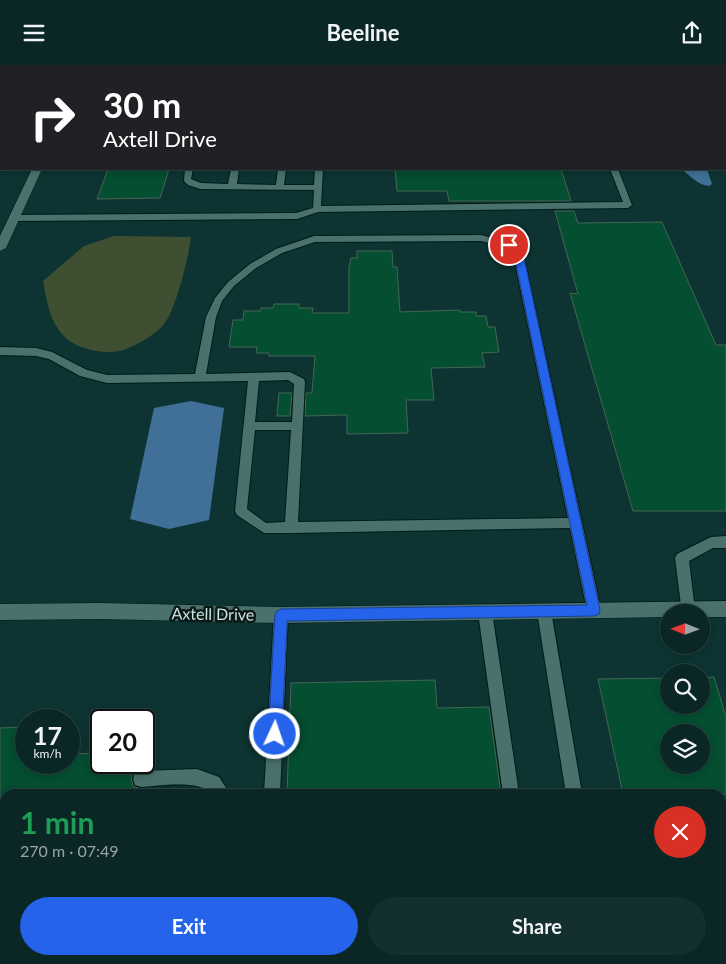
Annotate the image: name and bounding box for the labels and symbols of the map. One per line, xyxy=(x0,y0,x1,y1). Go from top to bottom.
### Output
pin xyxy=(488,224,530,266)
street label: Axtell Drive xyxy=(171,603,255,624)
north arrow xyxy=(660,604,710,654)
position arrow xyxy=(248,707,300,759)
speed limit sign: 20 xyxy=(90,709,155,774)

